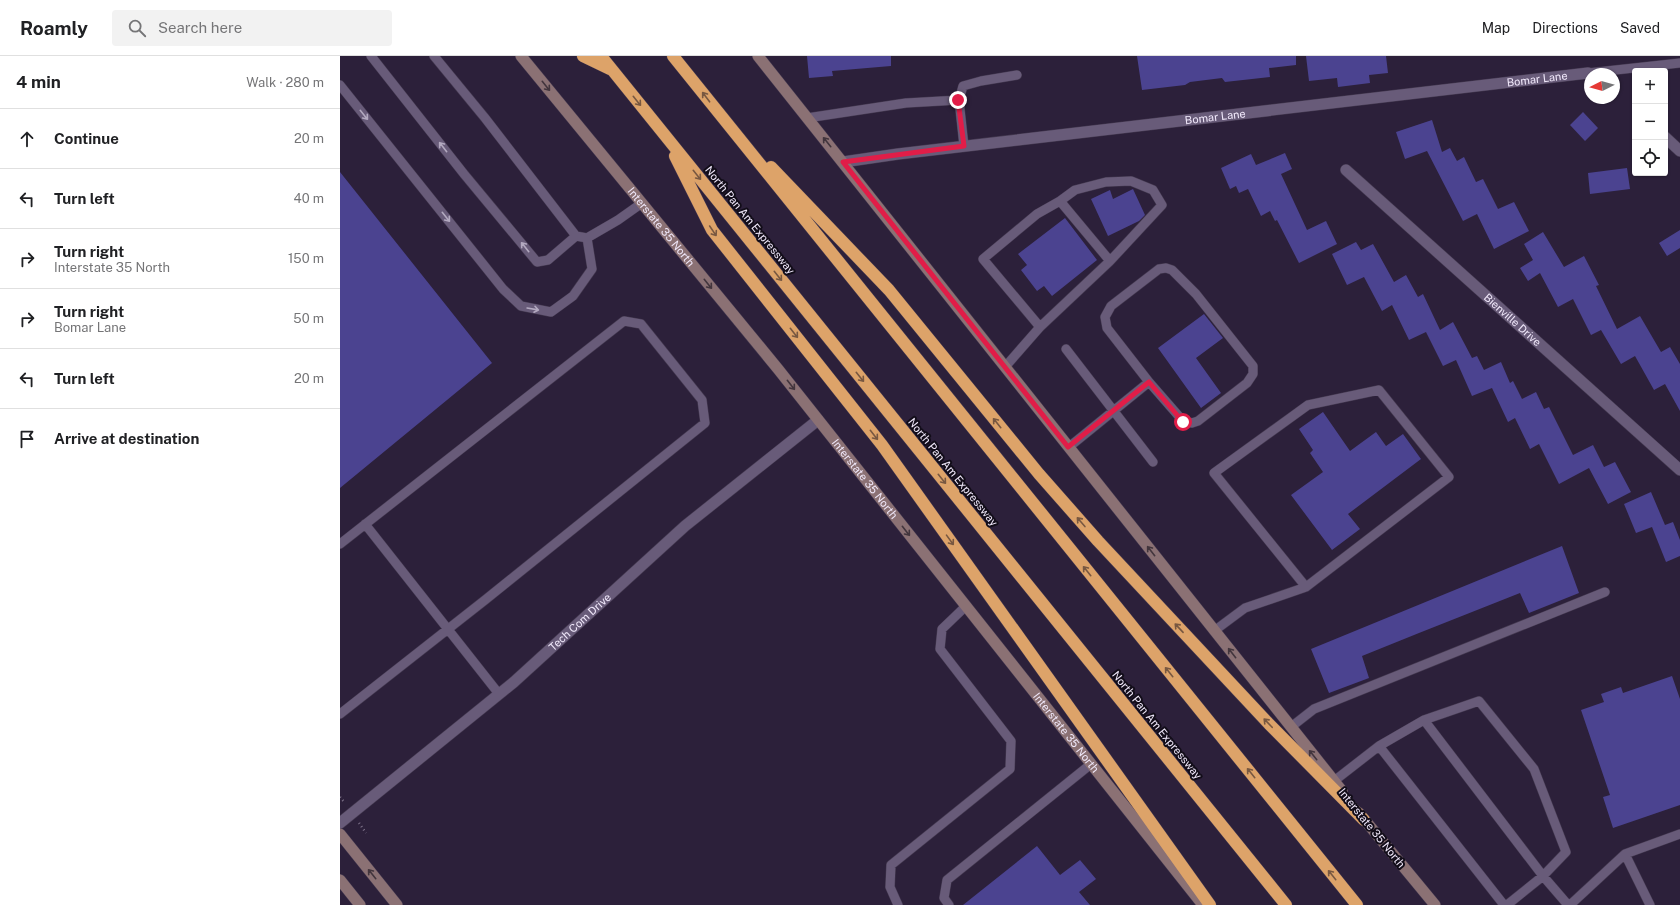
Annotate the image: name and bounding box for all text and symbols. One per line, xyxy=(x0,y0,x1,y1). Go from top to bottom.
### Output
search box xyxy=(112,10,392,46)
text: Roamly xyxy=(20,17,88,39)
icon: search xyxy=(126,17,148,39)
text: Search here xyxy=(158,19,242,36)
text: Map xyxy=(1482,20,1510,36)
text: Directions xyxy=(1532,20,1598,36)
text: Saved xyxy=(1620,20,1660,36)
north arrow xyxy=(1584,68,1620,104)
map controls xyxy=(1632,68,1668,176)
button: + xyxy=(1632,68,1668,104)
street label: Bomar Lane xyxy=(1506,69,1568,89)
text: 4 min xyxy=(16,72,61,92)
text: Walk · 280 m xyxy=(246,75,324,90)
one-way arrow xyxy=(542,81,551,92)
one-way arrow xyxy=(702,91,710,102)
route end xyxy=(949,91,967,109)
one-way arrow xyxy=(633,95,642,106)
button: − xyxy=(1632,104,1668,140)
street label: Bomar Lane xyxy=(1184,107,1246,126)
one-way arrow xyxy=(360,110,369,121)
icon: ahead xyxy=(16,128,38,150)
text: Continue xyxy=(54,130,119,147)
text: 20 m xyxy=(294,131,324,146)
one-way arrow xyxy=(823,137,831,148)
button: locate xyxy=(1632,140,1668,176)
one-way arrow xyxy=(438,141,447,152)
street label: North Pan Am Expressway xyxy=(703,164,797,276)
one-way arrow xyxy=(692,170,701,181)
street label: Interstate 35 North xyxy=(625,185,697,269)
icon: left xyxy=(16,188,38,210)
text: Turn left xyxy=(54,190,115,207)
text: 40 m xyxy=(293,191,324,206)
one-way arrow xyxy=(441,211,450,222)
one-way arrow xyxy=(709,225,718,236)
one-way arrow xyxy=(520,242,529,253)
text: Turn right xyxy=(54,243,124,260)
icon: right xyxy=(16,248,38,270)
text: 150 m xyxy=(288,251,324,266)
text: Interstate 35 North xyxy=(54,260,170,275)
one-way arrow xyxy=(774,271,783,282)
one-way arrow xyxy=(704,279,713,290)
street label: Bienville Drive xyxy=(1482,291,1544,348)
text: Turn right xyxy=(54,303,124,320)
one-way arrow xyxy=(527,305,540,313)
icon: right xyxy=(16,308,38,330)
text: 50 m xyxy=(293,311,324,326)
text: Bomar Lane xyxy=(54,320,126,335)
one-way arrow xyxy=(789,328,798,338)
icon: left xyxy=(16,368,38,390)
text: Turn left xyxy=(54,370,115,387)
text: 20 m xyxy=(294,371,324,386)
one-way arrow xyxy=(856,372,865,383)
one-way arrow xyxy=(786,379,795,390)
route start xyxy=(1174,413,1192,431)
street label: North Pan Am Expressway xyxy=(906,416,1000,528)
one-way arrow xyxy=(993,417,1002,428)
icon: arrive xyxy=(16,428,38,450)
text: Arrive at destination xyxy=(54,430,199,447)
one-way arrow xyxy=(870,430,878,441)
street label: Interstate 35 North xyxy=(830,436,900,521)
one-way arrow xyxy=(937,473,946,484)
one-way arrow xyxy=(1077,517,1086,527)
one-way arrow xyxy=(902,525,910,536)
one-way arrow xyxy=(946,535,954,546)
one-way arrow xyxy=(1147,546,1156,557)
one-way arrow xyxy=(1083,566,1092,576)
street label: Tech Com Drive xyxy=(546,591,613,653)
one-way arrow xyxy=(1174,623,1183,633)
one-way arrow xyxy=(1228,648,1237,659)
one-way arrow xyxy=(1165,667,1173,678)
street label: North Pan Am Expressway xyxy=(1110,669,1204,781)
street label: Interstate 35 North xyxy=(1031,690,1102,775)
one-way arrow xyxy=(1263,718,1272,728)
one-way arrow xyxy=(1309,750,1317,761)
one-way arrow xyxy=(1246,768,1255,779)
street label: Interstate 35 North xyxy=(1336,786,1408,870)
one-way arrow xyxy=(367,868,376,879)
one-way arrow xyxy=(1328,869,1337,880)

